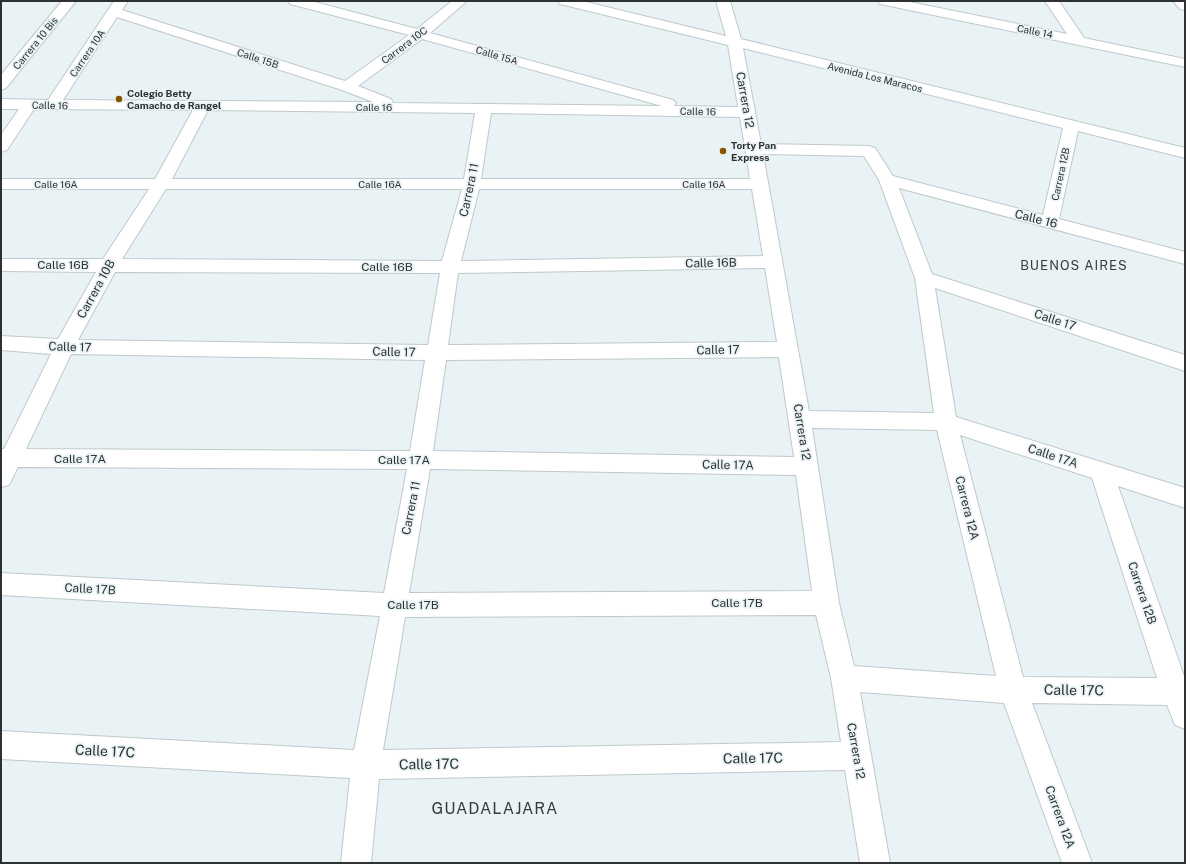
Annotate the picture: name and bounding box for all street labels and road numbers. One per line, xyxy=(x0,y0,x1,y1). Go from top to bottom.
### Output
street label: Carrera 10 Bis xyxy=(10,14,60,72)
street label: Calle 14 xyxy=(1016,22,1054,40)
street label: Carrera 10C xyxy=(379,24,429,66)
street label: Carrera 10A xyxy=(67,27,107,79)
street label: Calle 15A xyxy=(474,43,520,67)
street label: Calle 15B xyxy=(236,46,281,70)
street label: Avenida Los Maracos xyxy=(826,59,924,95)
street label: Carrera 12 xyxy=(733,71,757,129)
street label: Calle 16 xyxy=(32,99,68,111)
street label: Calle 16 xyxy=(356,101,392,113)
street label: Calle 16 xyxy=(680,105,716,117)
street label: Carrera 12B xyxy=(1048,146,1072,202)
street label: Carrera 11 xyxy=(456,162,482,218)
street label: Calle 16A xyxy=(34,178,78,190)
street label: Calle 16A xyxy=(358,178,402,190)
street label: Calle 16A xyxy=(682,178,726,190)
street label: Calle 16 xyxy=(1013,207,1059,231)
street label: Calle 16B xyxy=(685,256,737,270)
street label: Carrera 10B xyxy=(74,257,118,321)
street label: Calle 16B xyxy=(37,258,89,272)
street label: Calle 16B xyxy=(361,260,413,274)
street label: Calle 17 xyxy=(1032,307,1078,333)
street label: Calle 17 xyxy=(48,339,92,355)
street label: Calle 17 xyxy=(696,343,740,357)
street label: Calle 17 xyxy=(372,345,416,359)
street label: Carrera 12 xyxy=(791,403,813,461)
street label: Calle 17A xyxy=(1026,441,1080,471)
street label: Calle 17A xyxy=(54,452,106,466)
street label: Calle 17A xyxy=(378,453,430,467)
street label: Calle 17A xyxy=(702,458,755,472)
street label: Carrera 12A xyxy=(952,475,982,542)
street label: Carrera 11 xyxy=(399,480,423,536)
street label: Carrera 12B xyxy=(1125,560,1159,626)
street label: Calle 17B xyxy=(64,581,116,597)
street label: Calle 17B xyxy=(711,596,763,610)
street label: Calle 17B xyxy=(387,598,439,612)
street label: Calle 17C xyxy=(1044,681,1104,699)
street label: Carrera 12 xyxy=(844,722,868,780)
street label: Calle 17C xyxy=(75,741,135,761)
street label: Calle 17C xyxy=(723,749,783,767)
street label: Calle 17C xyxy=(399,755,459,773)
street label: Carrera 12A xyxy=(1042,784,1078,851)

